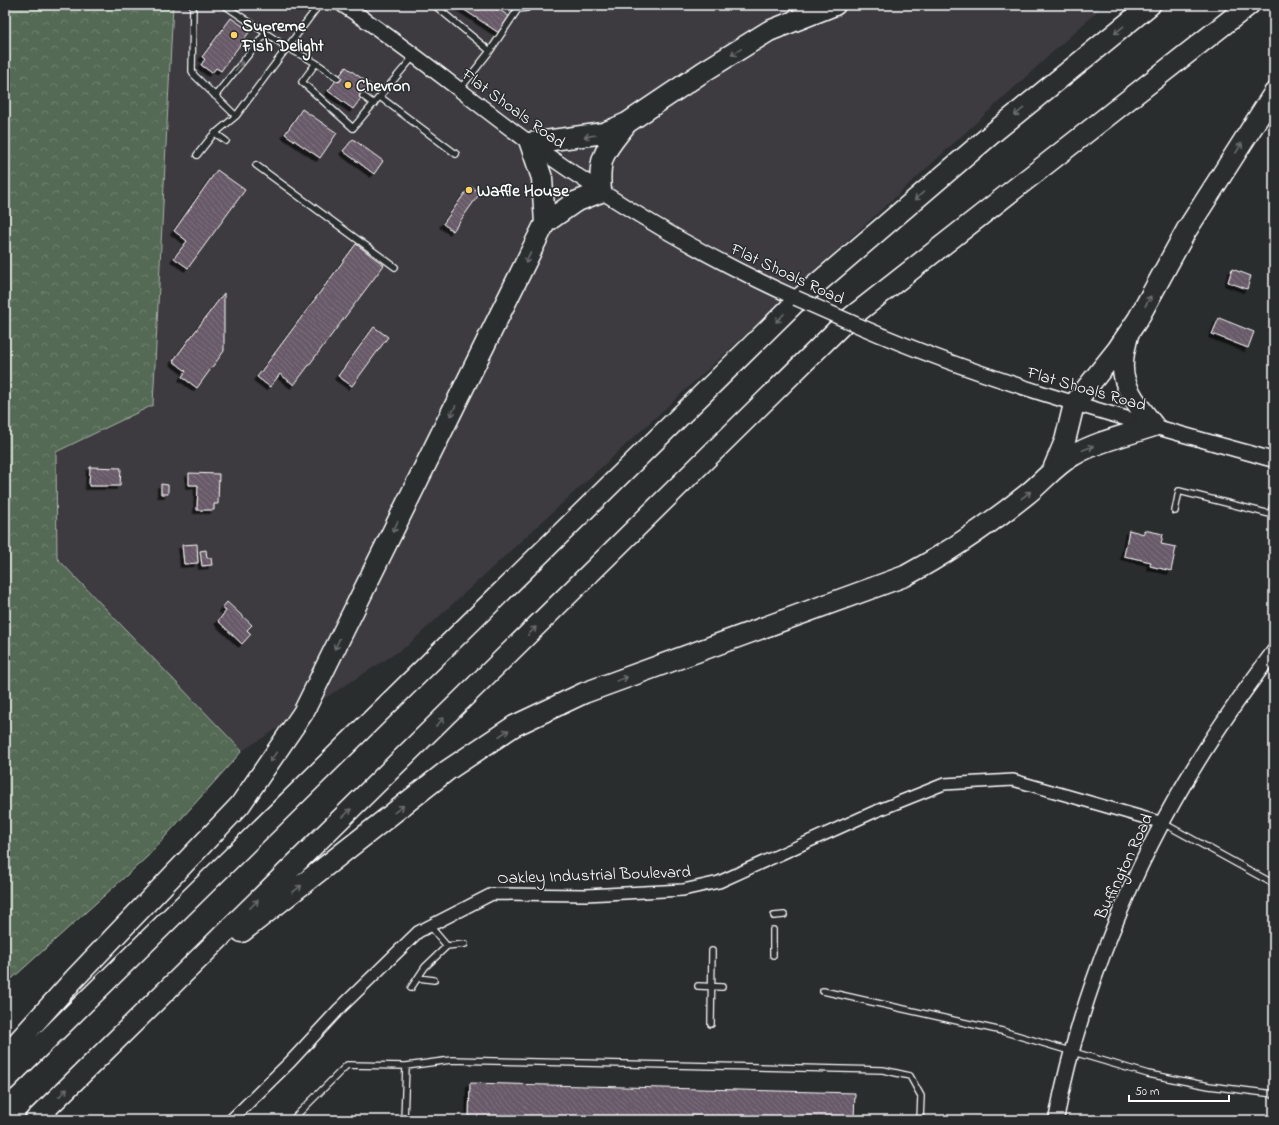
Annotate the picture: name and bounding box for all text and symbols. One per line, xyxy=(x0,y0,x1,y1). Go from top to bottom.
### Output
place label: Supreme Fish Delight xyxy=(241,14,324,61)
one-way arrow xyxy=(1114,25,1125,34)
marker: Supreme Fish Delight xyxy=(229,30,239,40)
one-way arrow xyxy=(730,48,742,56)
one-way arrow xyxy=(235,60,244,71)
street label: Flat Shoals Road xyxy=(455,62,570,156)
place label: Chevron xyxy=(356,74,411,99)
marker: Chevron xyxy=(343,80,353,90)
one-way arrow xyxy=(1013,107,1024,116)
one-way arrow xyxy=(584,132,597,140)
one-way arrow xyxy=(1235,143,1243,154)
place label: Waffle House xyxy=(477,179,570,204)
marker: Waffle House xyxy=(464,185,474,195)
one-way arrow xyxy=(914,191,925,200)
street label: Flat Shoals Road xyxy=(726,237,849,312)
one-way arrow xyxy=(524,252,531,264)
one-way arrow xyxy=(1145,295,1152,307)
one-way arrow xyxy=(775,313,785,323)
street label: Flat Shoals Road xyxy=(1023,360,1149,418)
one-way arrow xyxy=(448,405,456,417)
one-way arrow xyxy=(1082,443,1094,451)
one-way arrow xyxy=(1021,490,1032,499)
one-way arrow xyxy=(391,521,398,533)
one-way arrow xyxy=(527,626,537,636)
one-way arrow xyxy=(333,638,340,650)
one-way arrow xyxy=(616,675,628,683)
one-way arrow xyxy=(435,717,445,727)
one-way arrow xyxy=(498,729,509,737)
one-way arrow xyxy=(269,751,277,762)
one-way arrow xyxy=(393,805,404,813)
one-way arrow xyxy=(342,808,352,818)
street label: Buffington Road xyxy=(1088,809,1162,925)
street label: Oakley Industrial Boulevard xyxy=(497,860,692,892)
one-way arrow xyxy=(291,885,302,893)
one-way arrow xyxy=(249,900,259,909)
scale bar xyxy=(1129,1077,1229,1103)
text: 50 m xyxy=(1135,1083,1159,1101)
one-way arrow xyxy=(58,1088,68,1098)

